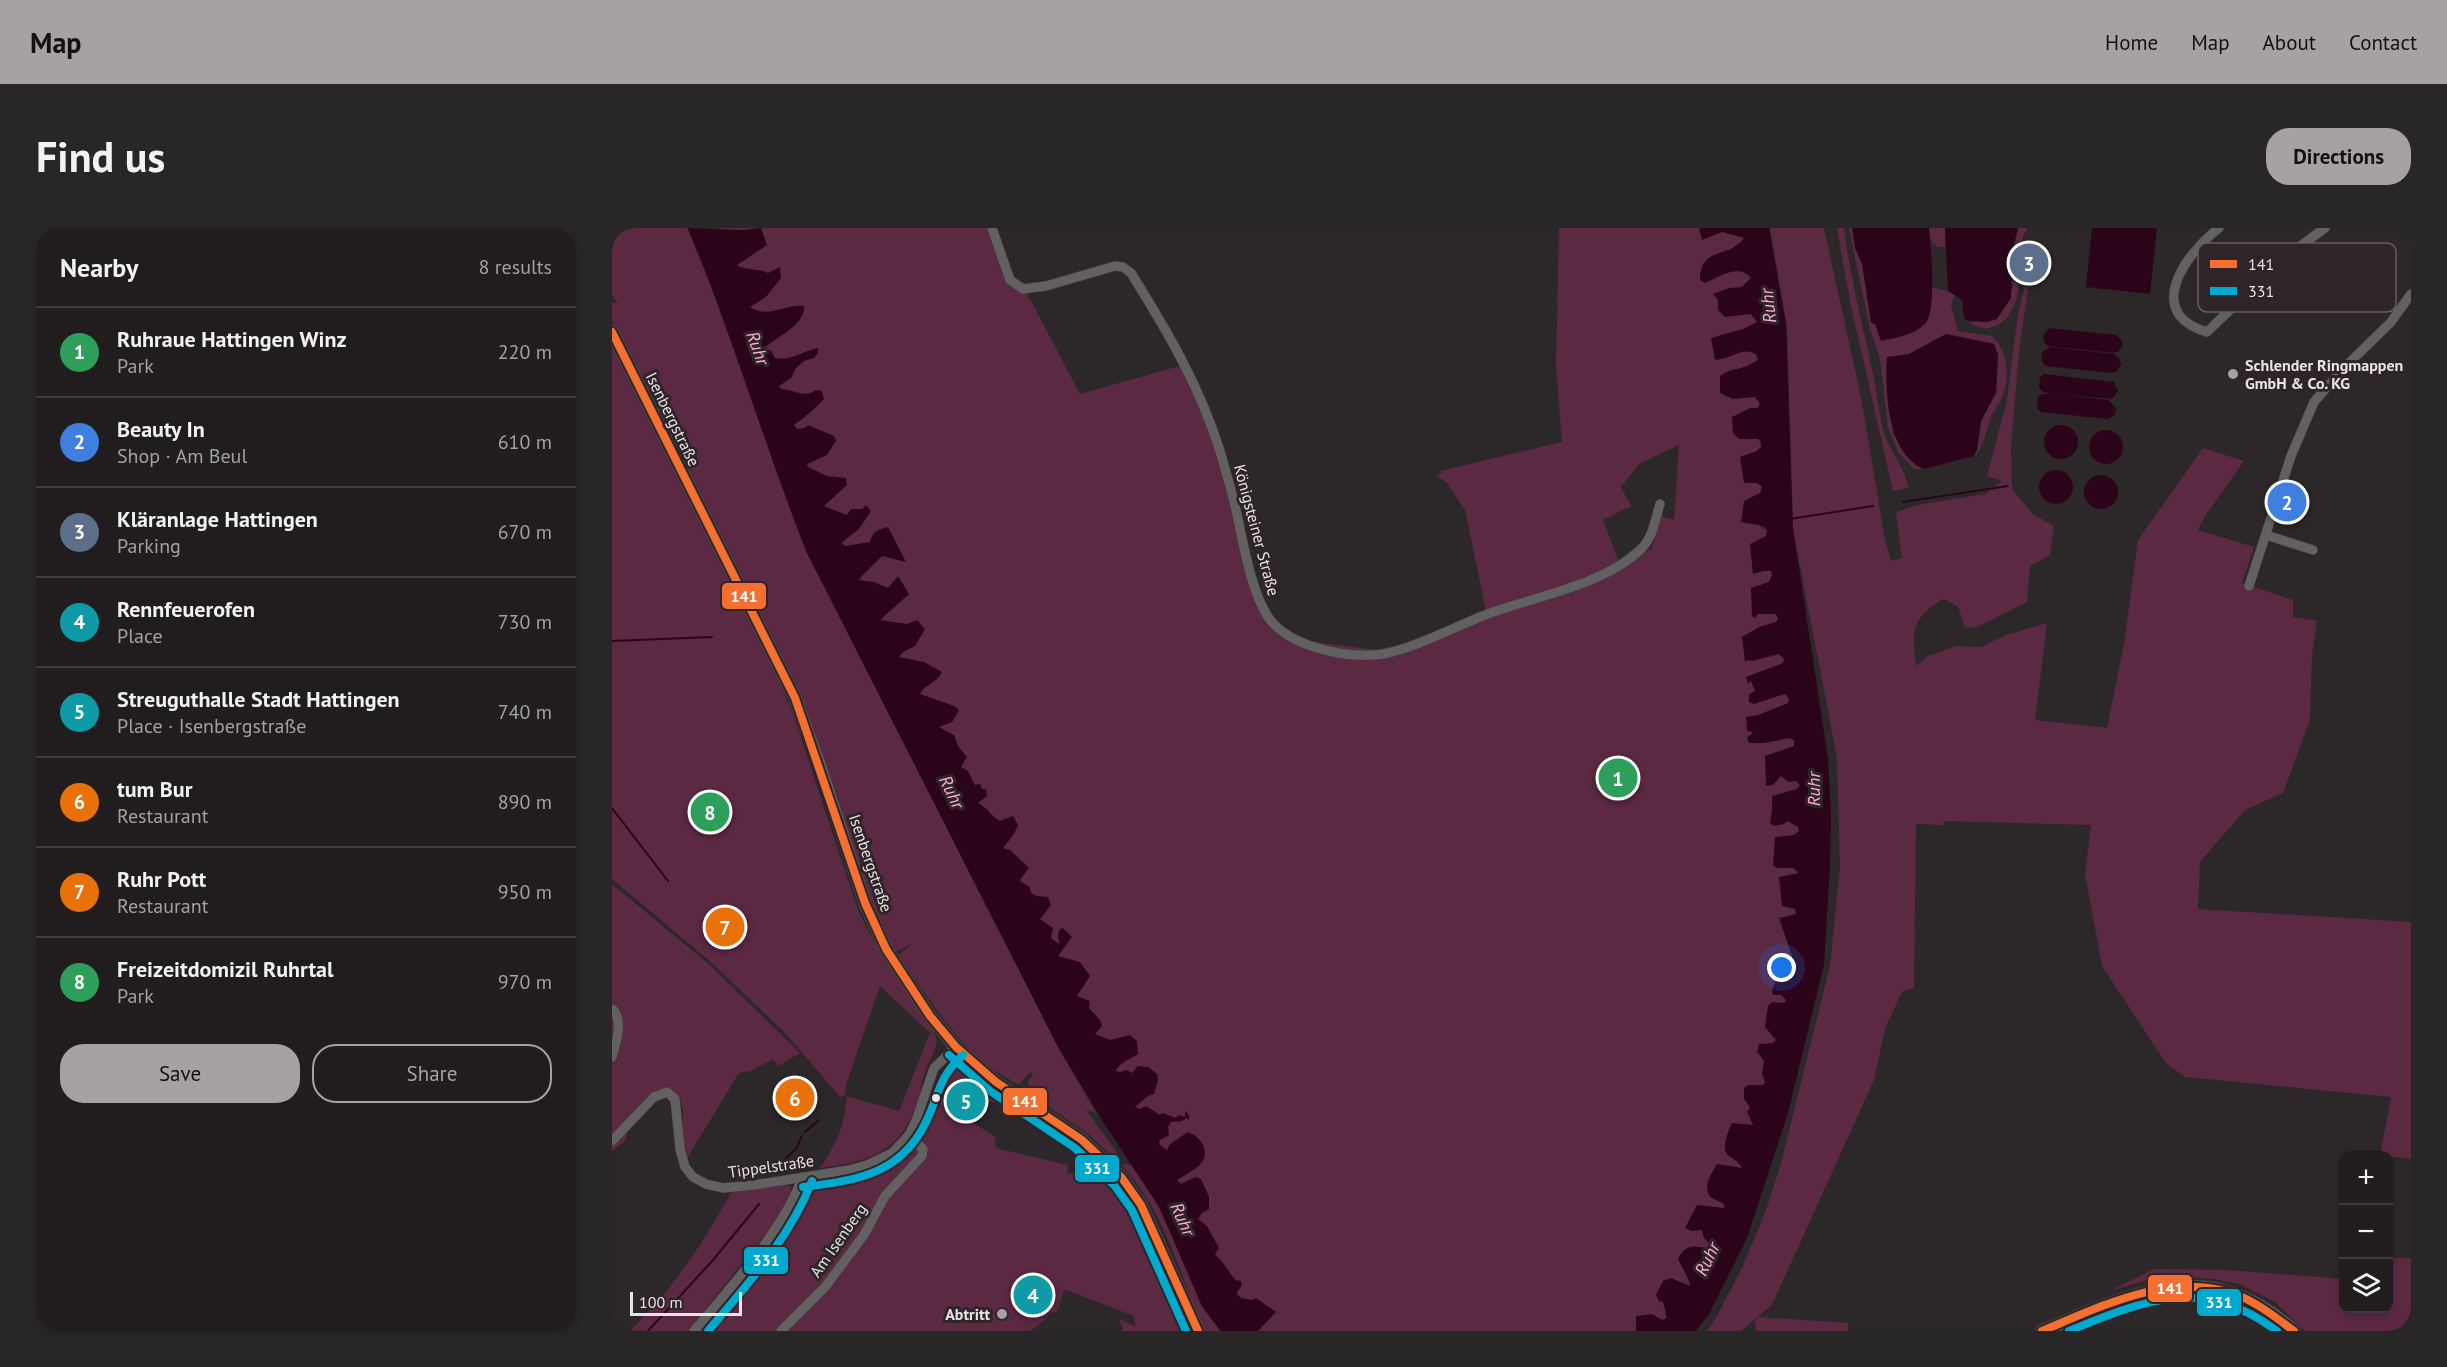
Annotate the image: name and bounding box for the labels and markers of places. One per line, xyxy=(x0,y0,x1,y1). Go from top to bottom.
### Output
pin: 3 xyxy=(2010,240,2048,285)
place label: Schlender Ringmappen GmbH & Co. KG xyxy=(2245,355,2403,393)
marker: Schlender Ringmappen GmbH & Co. KG xyxy=(2226,367,2240,381)
pin: 2 xyxy=(2268,480,2306,524)
pin: 1 xyxy=(1598,756,1638,800)
pin: 8 xyxy=(690,790,730,834)
pin: 7 xyxy=(706,904,744,950)
pin: 6 xyxy=(776,1076,814,1120)
pin: 5 xyxy=(946,1078,986,1124)
unlabelled marker xyxy=(930,1092,942,1104)
pin: 4 xyxy=(1014,1272,1052,1318)
place label: Abtritt xyxy=(945,1304,990,1324)
marker: Abtritt xyxy=(995,1307,1009,1321)

